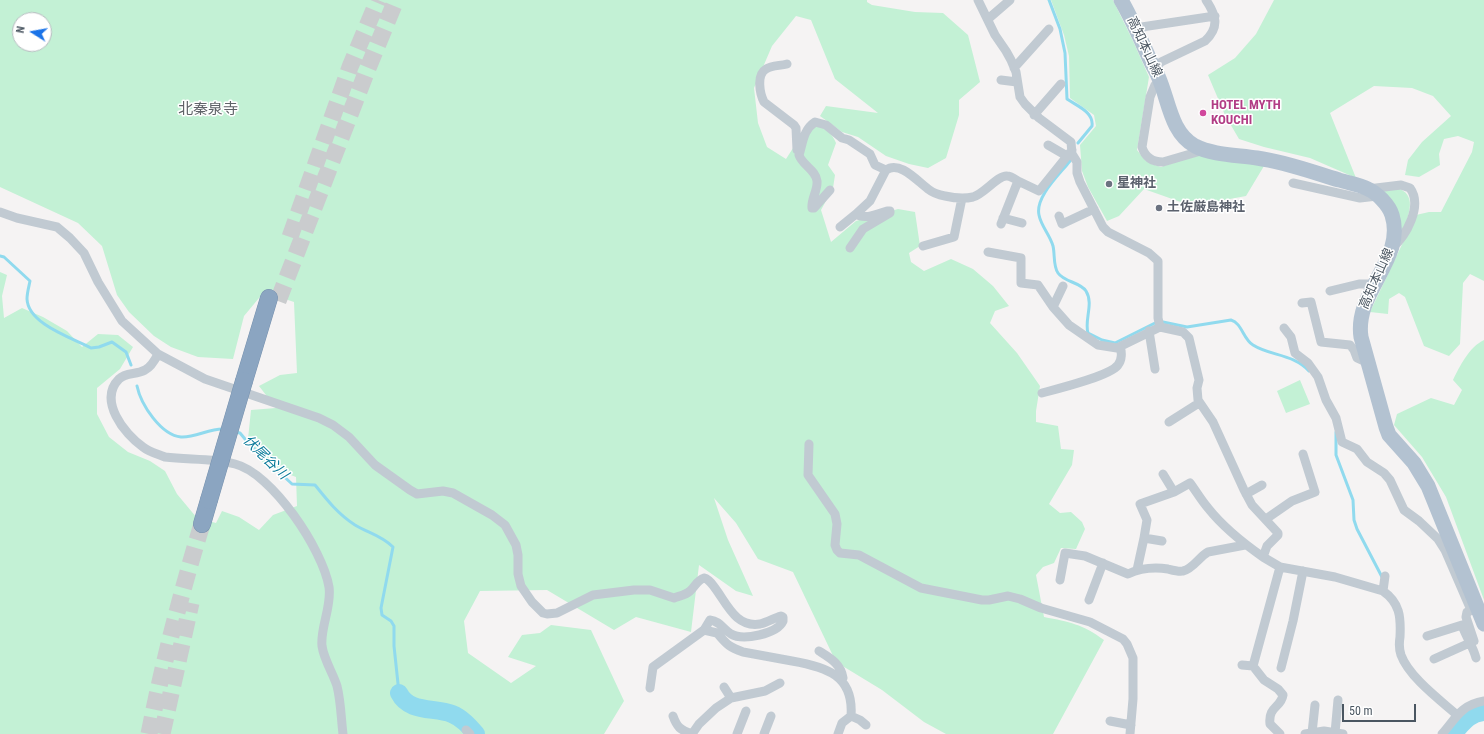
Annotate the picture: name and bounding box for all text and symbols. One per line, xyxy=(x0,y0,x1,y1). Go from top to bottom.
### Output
north arrow xyxy=(12,12,52,52)
street label: 高知本山線 xyxy=(1123,14,1165,80)
text: N xyxy=(14,25,28,34)
place label: HOTEL MYTH KOUCHI xyxy=(1211,98,1281,129)
district label: 北秦泉寺 xyxy=(178,101,238,119)
marker: HOTEL MYTH KOUCHI xyxy=(1198,108,1208,118)
place label: 星神社 xyxy=(1117,176,1156,192)
marker: 星神社 xyxy=(1104,179,1114,189)
place label: 土佐厳島神社 xyxy=(1167,200,1245,216)
marker: 土佐厳島神社 xyxy=(1154,203,1164,213)
street label: 高知本山線 xyxy=(1357,246,1397,312)
water label: 伏尾谷川 xyxy=(239,433,291,483)
scale bar xyxy=(1344,696,1418,722)
text: 50 m xyxy=(1349,704,1373,718)

